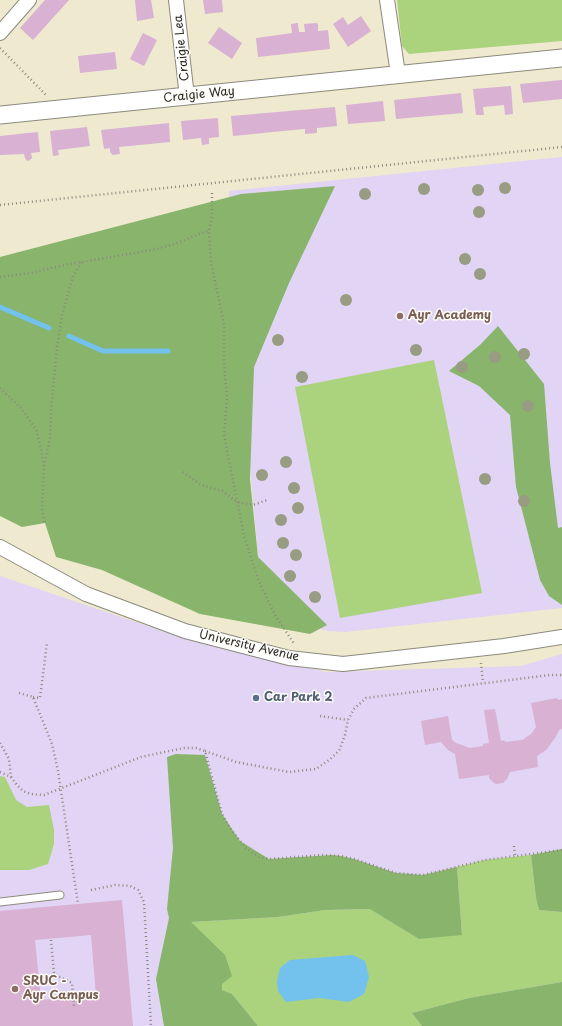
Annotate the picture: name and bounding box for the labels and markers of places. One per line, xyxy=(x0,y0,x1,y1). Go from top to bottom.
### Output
place label: Ayr Academy xyxy=(408,309,491,323)
marker: Ayr Academy xyxy=(395,311,405,321)
place label: Car Park 2 xyxy=(264,691,333,705)
marker: Car Park 2 xyxy=(251,693,261,703)
place label: SRUC - Ayr Campus xyxy=(23,975,99,1003)
marker: SRUC - Ayr Campus xyxy=(10,984,20,994)

